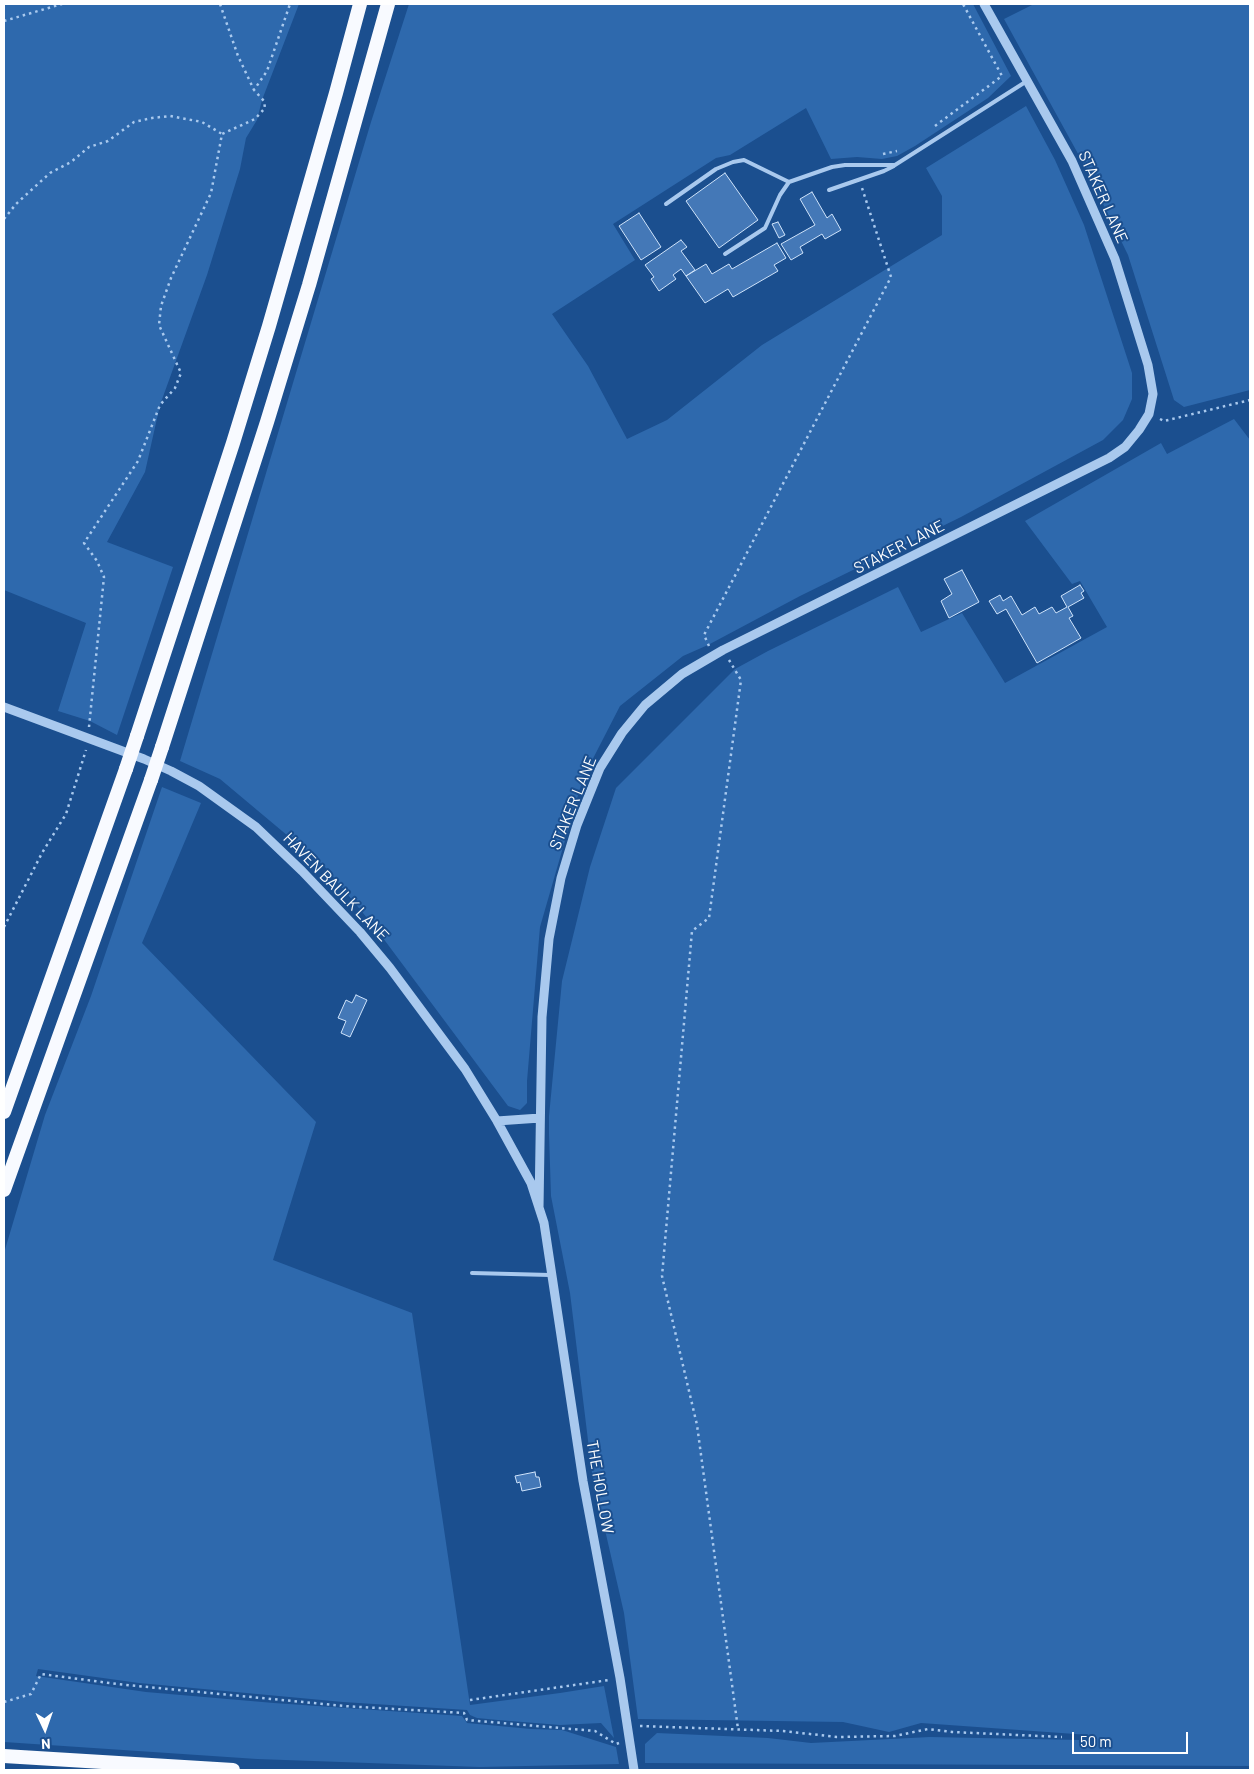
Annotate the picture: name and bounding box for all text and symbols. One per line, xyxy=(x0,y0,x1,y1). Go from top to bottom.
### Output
street label: STAKER LANE xyxy=(1074,148,1132,246)
street label: STAKER LANE xyxy=(850,516,948,578)
street label: STAKER LANE xyxy=(546,753,600,853)
street label: HAVEN BAULK LANE xyxy=(279,829,393,945)
street label: THE HOLLOW xyxy=(582,1439,618,1535)
north arrow xyxy=(20,1704,70,1754)
scale bar xyxy=(1074,1722,1190,1754)
text: 50 m xyxy=(1080,1732,1112,1750)
text: N xyxy=(41,1736,51,1753)

